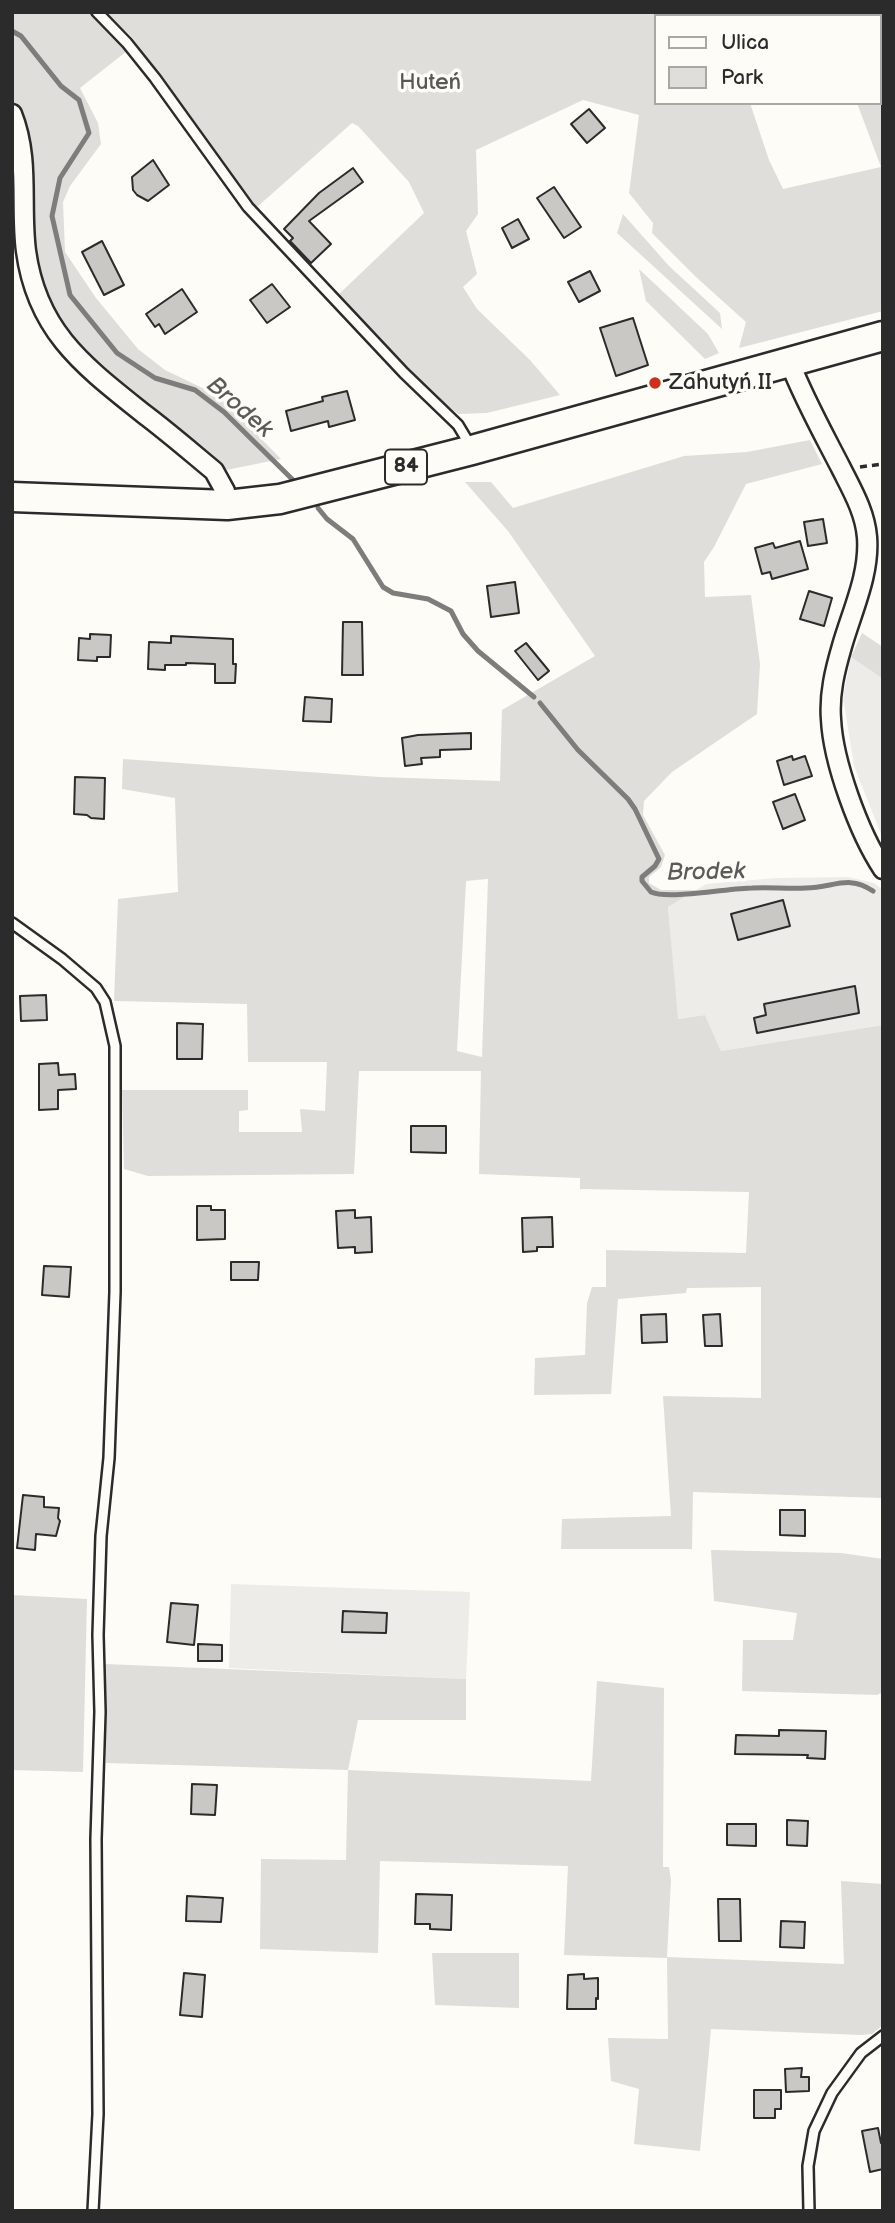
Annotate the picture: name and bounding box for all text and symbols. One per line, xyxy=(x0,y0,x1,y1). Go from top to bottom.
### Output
legend xyxy=(654,14,881,105)
text: Ulica xyxy=(721,30,769,55)
text: Park xyxy=(721,65,763,90)
park label: Huteń xyxy=(399,69,461,97)
place label: Zahutyń II xyxy=(669,369,772,397)
water label: Brodek xyxy=(200,371,278,445)
marker: Zahutyń II xyxy=(647,375,663,391)
road number: 84 xyxy=(385,449,427,484)
water label: Brodek xyxy=(667,858,745,888)

